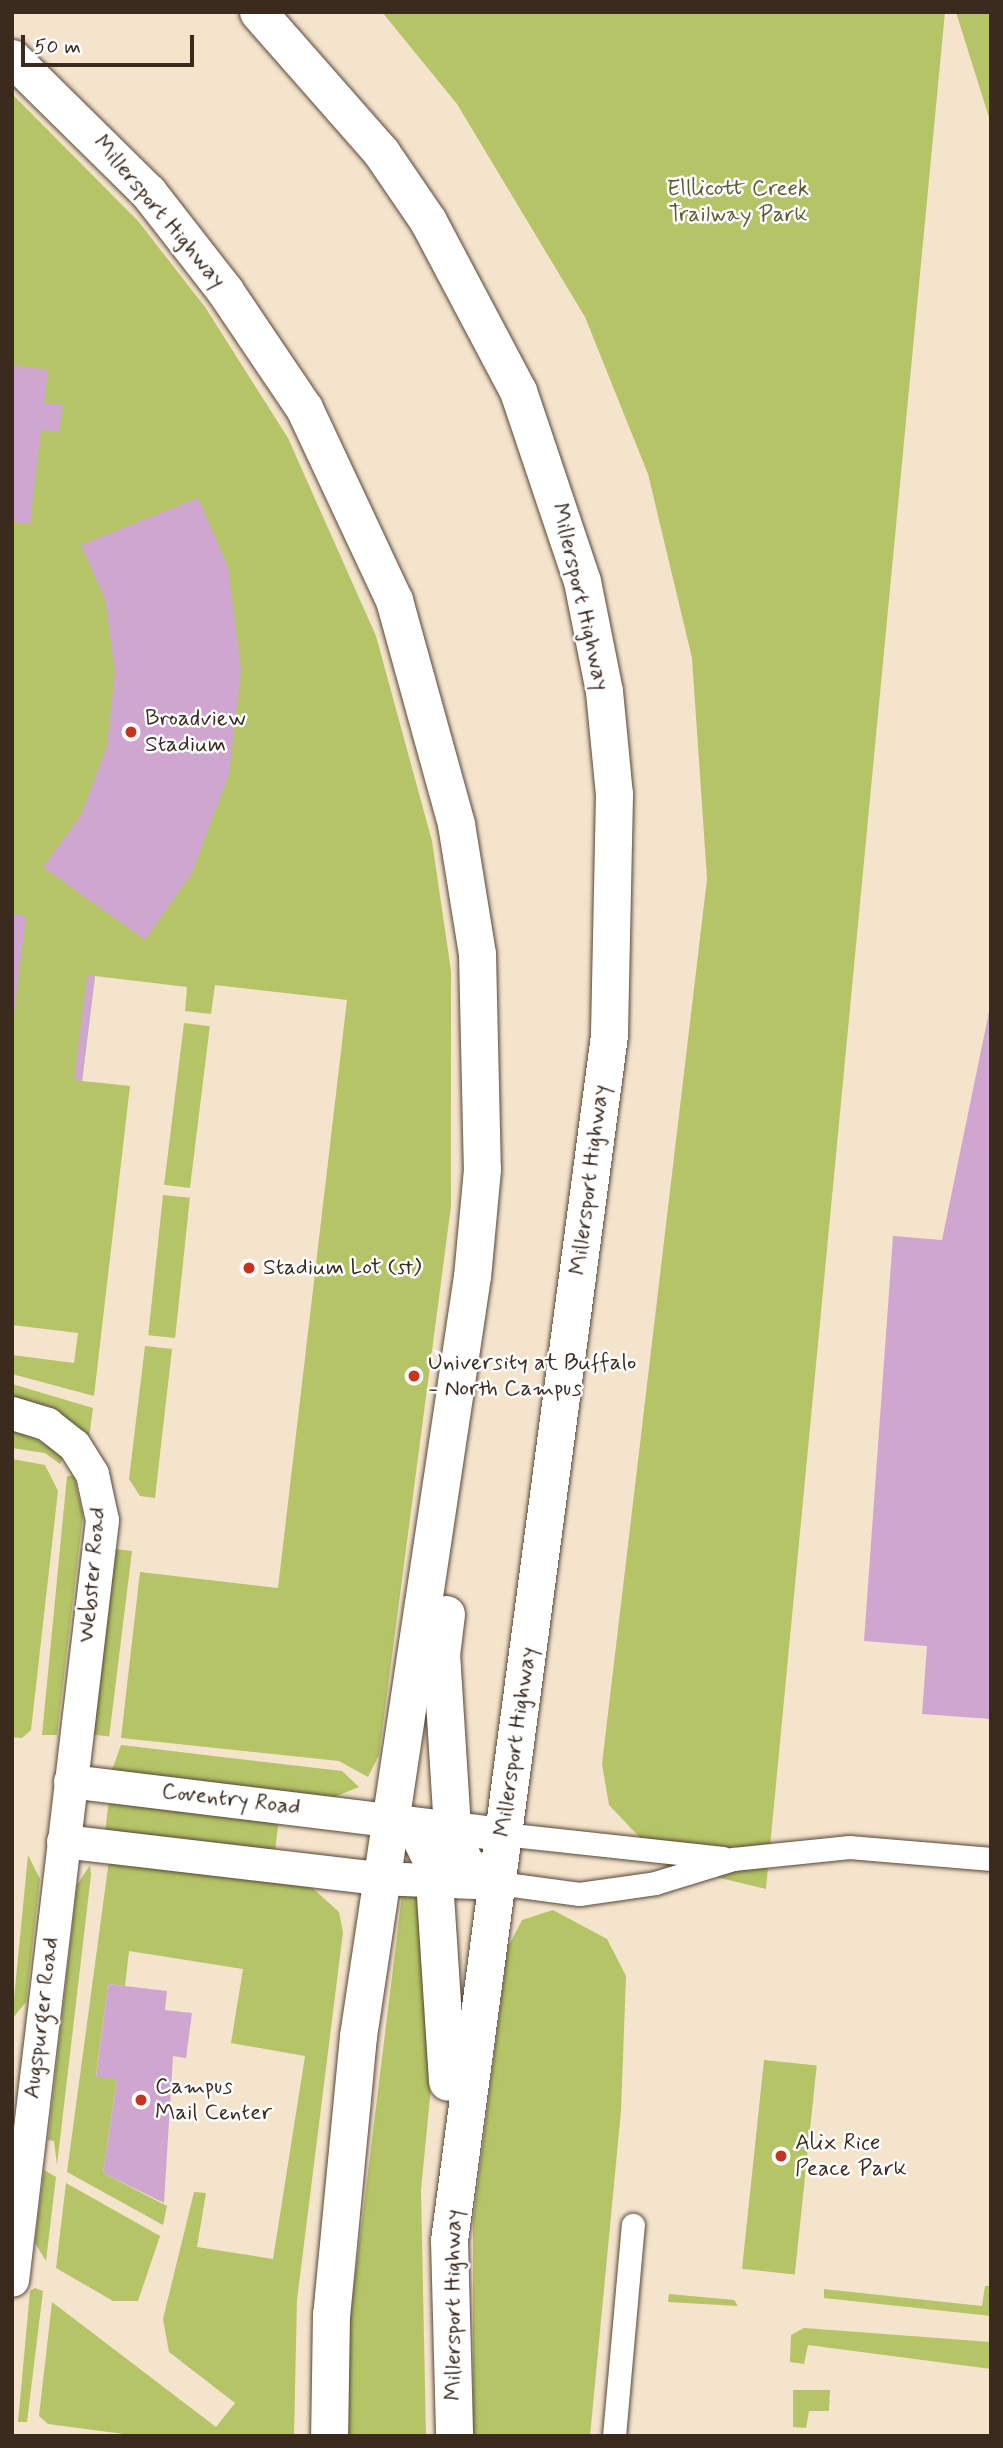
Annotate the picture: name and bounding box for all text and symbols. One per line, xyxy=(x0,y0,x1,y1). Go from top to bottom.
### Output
scale bar xyxy=(24,21,198,65)
text: 50 m xyxy=(34,33,81,61)
street label: Millersport Highway xyxy=(88,131,230,293)
park label: Elllicott Creek Trailway Park xyxy=(667,175,809,229)
street label: Millersport Highway xyxy=(545,502,615,692)
place label: Broadview Stadium xyxy=(145,705,246,759)
marker: Broadview Stadium xyxy=(123,724,139,740)
street label: Millersport Highway xyxy=(565,1084,615,1276)
place label: Stadium Lot (st) xyxy=(263,1254,421,1282)
marker: Stadium Lot (st) xyxy=(241,1260,257,1276)
place label: University at Buffalo - North Campus xyxy=(428,1349,635,1403)
marker: University at Buffalo - North Campus xyxy=(406,1368,422,1384)
street label: Webster Road xyxy=(73,1507,113,1643)
street label: Millersport Highway xyxy=(489,1646,543,1838)
street label: Coventry Road xyxy=(160,1778,302,1822)
street label: Augspurger Road xyxy=(19,1937,65,2099)
place label: Campus Mail Center xyxy=(155,2073,275,2127)
marker: Campus Mail Center xyxy=(133,2092,149,2108)
place label: Alix Rice Peace Park xyxy=(795,2129,903,2183)
marker: Alix Rice Peace Park xyxy=(773,2148,789,2164)
street label: Millersport Highway xyxy=(440,2210,468,2400)

